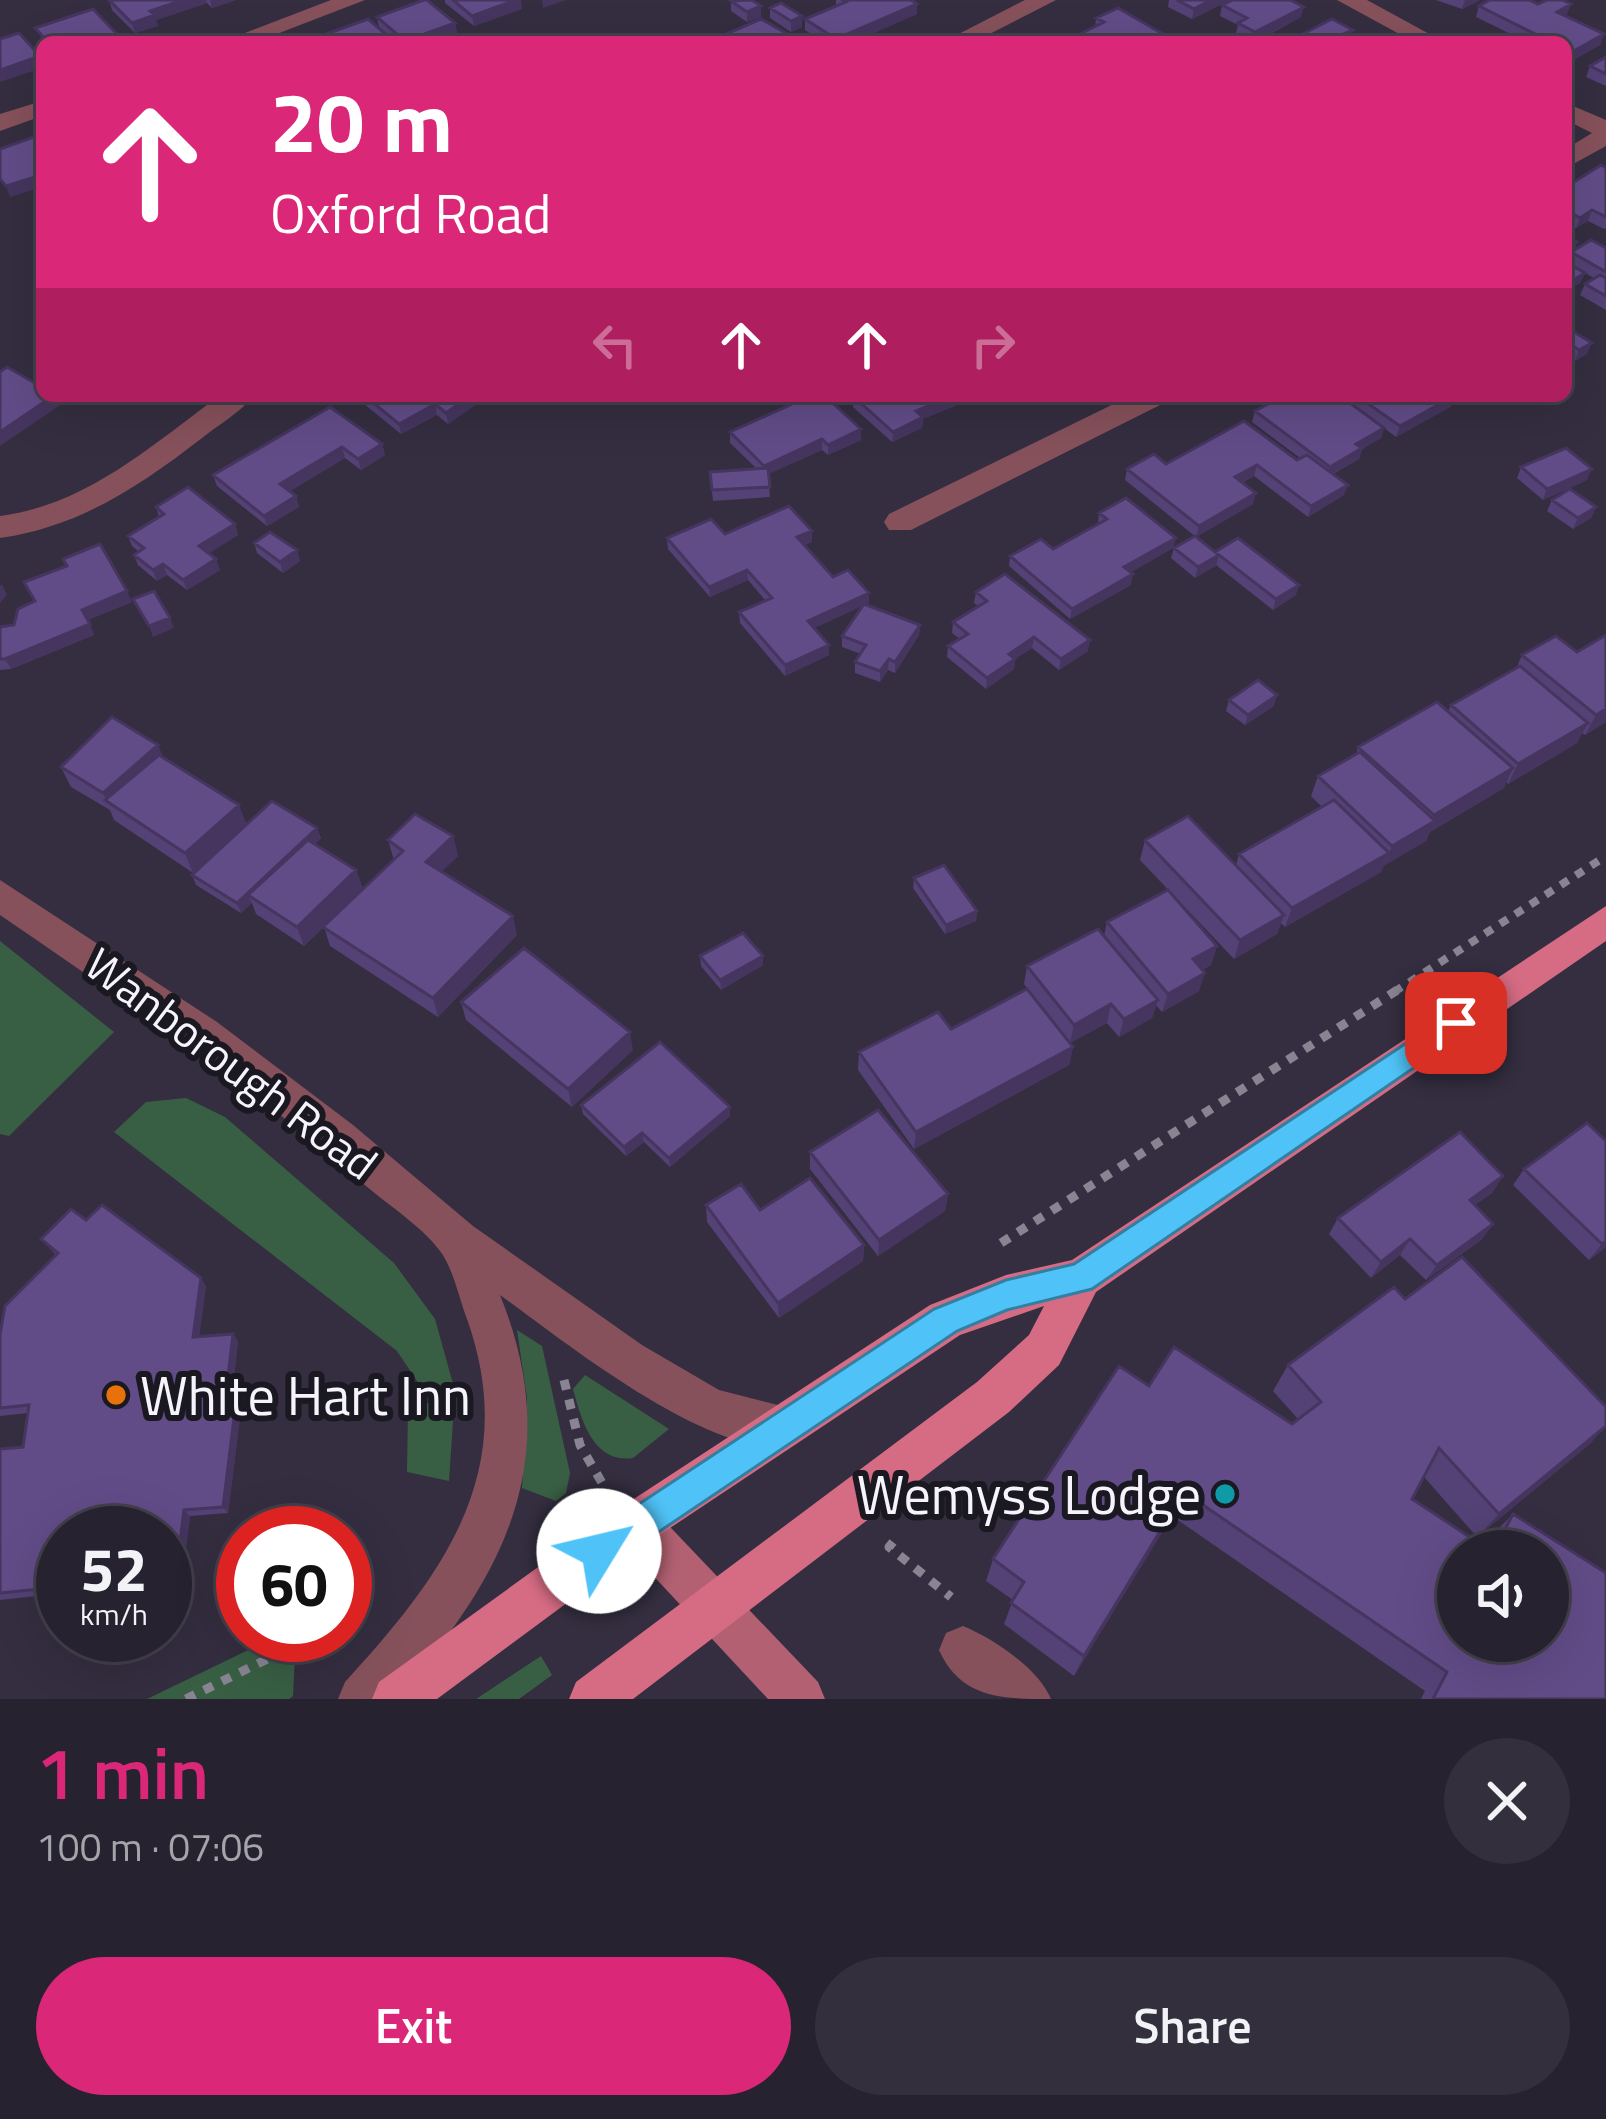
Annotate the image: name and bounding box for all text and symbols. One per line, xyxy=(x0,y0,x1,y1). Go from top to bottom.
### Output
text: 20 m xyxy=(270,57,453,185)
icon: ahead xyxy=(72,84,228,240)
text: Oxford Road xyxy=(270,172,551,254)
icon: left xyxy=(582,312,648,378)
icon: ahead xyxy=(708,312,774,378)
icon: ahead xyxy=(834,312,900,378)
icon: right xyxy=(960,312,1026,378)
street label: Wanborough Road xyxy=(71,930,393,1196)
pin xyxy=(1405,972,1507,1074)
icon: arrive xyxy=(1423,990,1489,1056)
place label: White Hart Inn xyxy=(140,1354,471,1436)
marker: White Hart Inn xyxy=(103,1382,129,1408)
place label: Wemyss Lodge xyxy=(857,1453,1201,1535)
marker: Wemyss Lodge xyxy=(1212,1481,1238,1507)
position arrow xyxy=(536,1488,662,1614)
speed limit sign: 60 xyxy=(216,1506,372,1662)
text: 52 xyxy=(80,1523,148,1614)
map controls xyxy=(1437,1530,1569,1662)
button: sound xyxy=(1437,1530,1569,1662)
text: km/h xyxy=(80,1591,148,1637)
text: 1 min xyxy=(36,1717,209,1827)
button: close xyxy=(1444,1738,1570,1864)
text: 100 m · 07:06 xyxy=(36,1817,264,1876)
button: Exit xyxy=(36,1957,791,2095)
button: Share xyxy=(815,1957,1570,2095)

